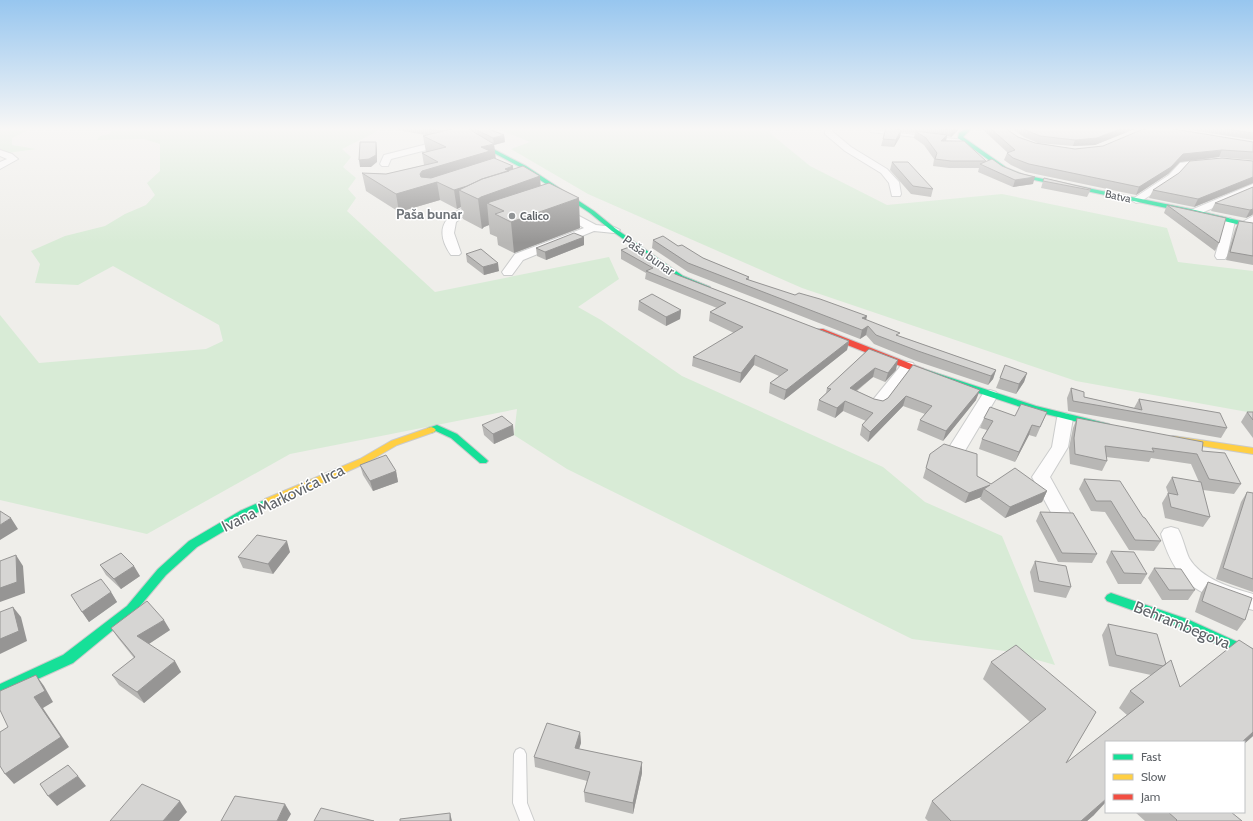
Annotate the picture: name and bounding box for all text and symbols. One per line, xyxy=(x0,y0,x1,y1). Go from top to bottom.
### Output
street label: Batva xyxy=(1104,186,1133,206)
district label: Paša bunar xyxy=(396,205,462,223)
place label: Calico xyxy=(520,209,549,223)
marker: Calico xyxy=(507,211,517,221)
street label: Paša bunar xyxy=(620,231,679,279)
street label: Ivana Markovića Irca xyxy=(218,460,348,536)
street label: Behrambegova xyxy=(1131,597,1233,653)
legend xyxy=(1105,741,1245,813)
text: Fast xyxy=(1141,749,1161,764)
text: Slow xyxy=(1141,769,1166,784)
text: Jam xyxy=(1140,789,1160,804)

